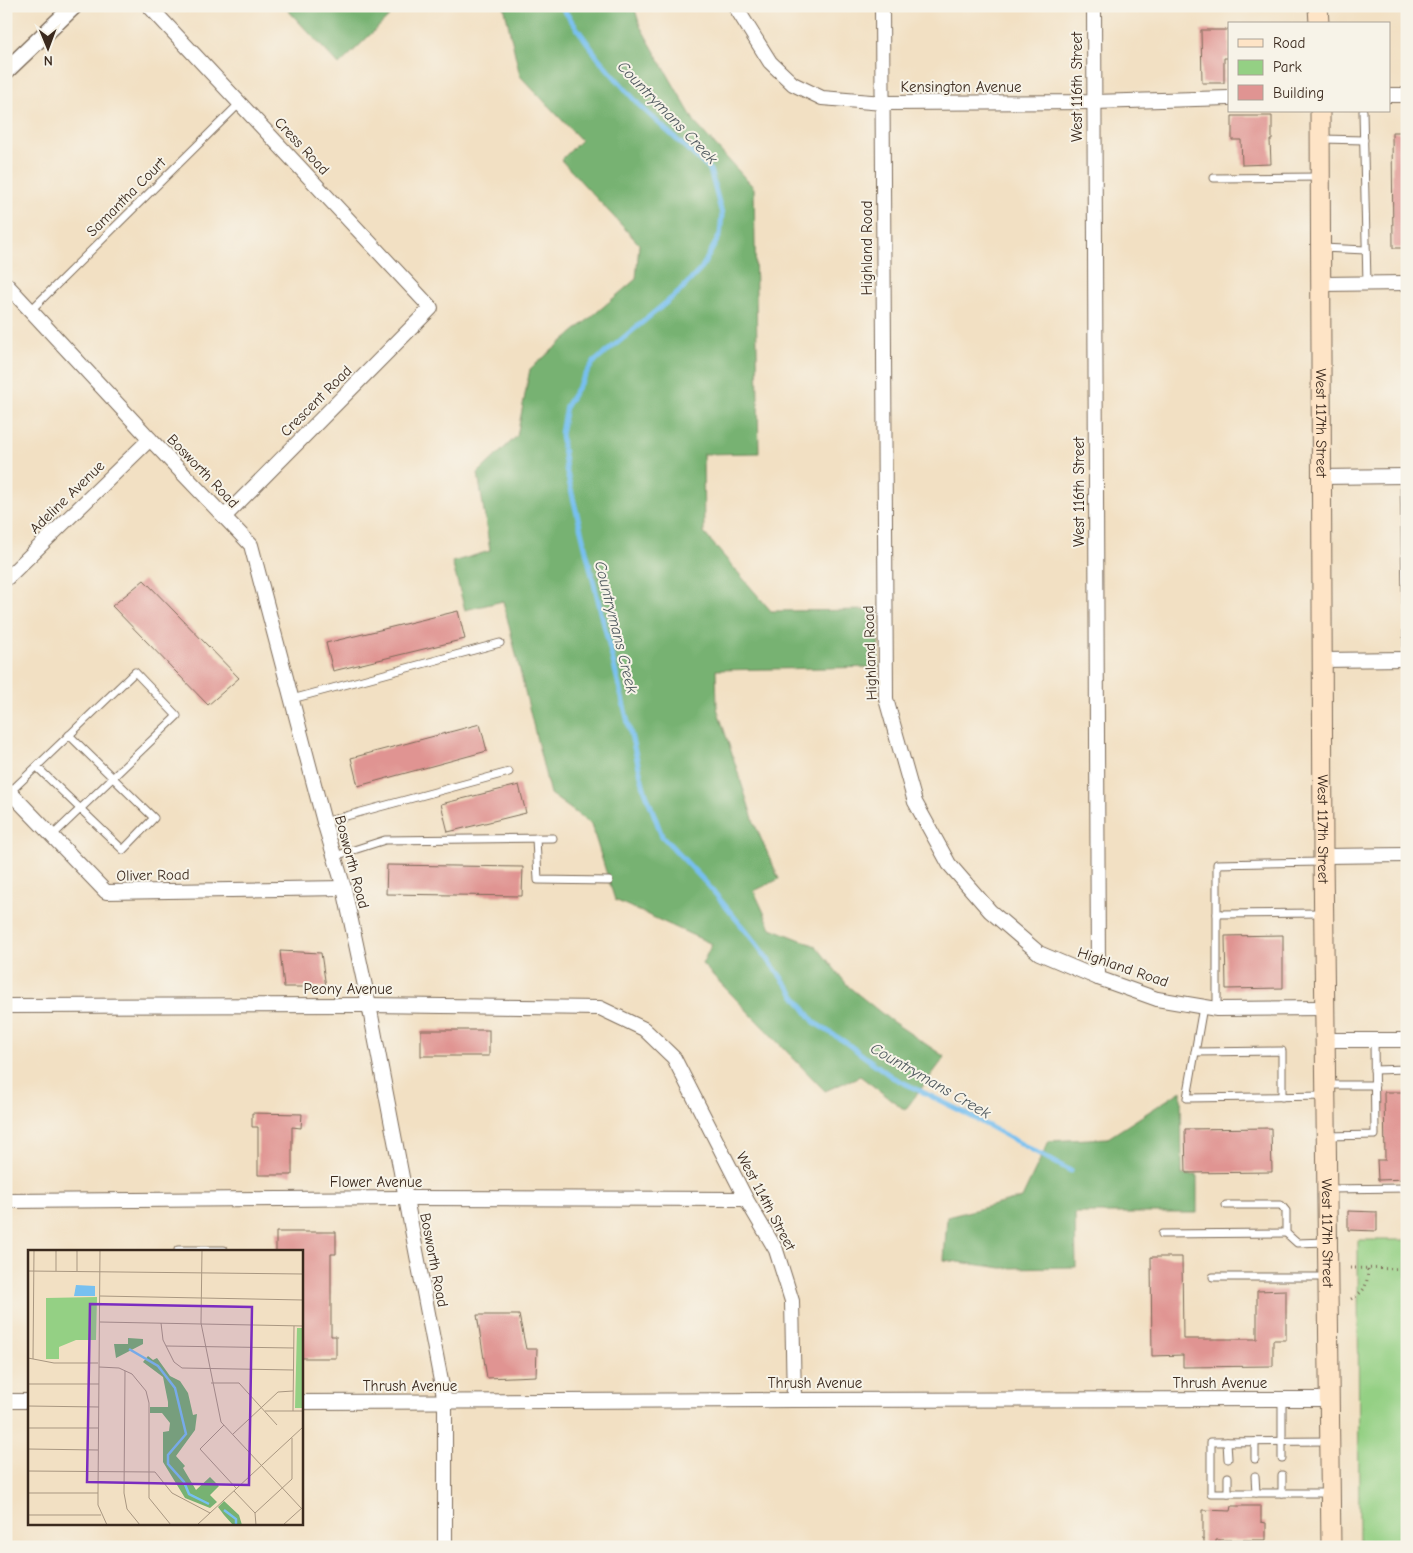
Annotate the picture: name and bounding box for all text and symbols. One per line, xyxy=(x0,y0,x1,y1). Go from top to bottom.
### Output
north arrow xyxy=(22,22,72,72)
legend xyxy=(1228,22,1390,112)
street label: West 116th Street xyxy=(1068,31,1086,142)
text: Road xyxy=(1273,34,1305,52)
text: N xyxy=(44,52,53,69)
water label: Countrymans Creek xyxy=(614,58,721,168)
text: Park xyxy=(1273,58,1302,76)
street label: Kensington Avenue xyxy=(901,78,1022,96)
text: Building xyxy=(1273,84,1324,102)
street label: Cress Road xyxy=(271,113,333,179)
street label: Samantha Court xyxy=(83,153,170,240)
street label: Highland Road xyxy=(858,201,876,295)
street label: Crescent Road xyxy=(277,362,355,440)
street label: West 117th Street xyxy=(1312,368,1330,478)
street label: Bosworth Road xyxy=(163,430,243,512)
street label: West 116th Street xyxy=(1070,436,1088,547)
street label: Adeline Avenue xyxy=(26,456,109,537)
water label: Countrymans Creek xyxy=(591,559,641,696)
street label: Highland Road xyxy=(859,605,881,701)
street label: West 117th Street xyxy=(1314,774,1332,884)
street label: Bosworth Road xyxy=(331,813,373,911)
street label: Oliver Road xyxy=(116,865,190,885)
street label: Highland Road xyxy=(1075,943,1171,991)
street label: Peony Avenue xyxy=(304,980,393,998)
water label: Countrymans Creek xyxy=(867,1039,994,1123)
street label: West 114th Street xyxy=(732,1149,800,1254)
street label: Flower Avenue xyxy=(330,1173,423,1191)
street label: West 117th Street xyxy=(1318,1178,1337,1288)
street label: Bosworth Road xyxy=(416,1211,452,1309)
inset map xyxy=(28,1250,302,1526)
street label: Thrush Avenue xyxy=(768,1374,863,1392)
street label: Thrush Avenue xyxy=(1173,1374,1268,1392)
street label: Thrush Avenue xyxy=(363,1377,458,1395)

